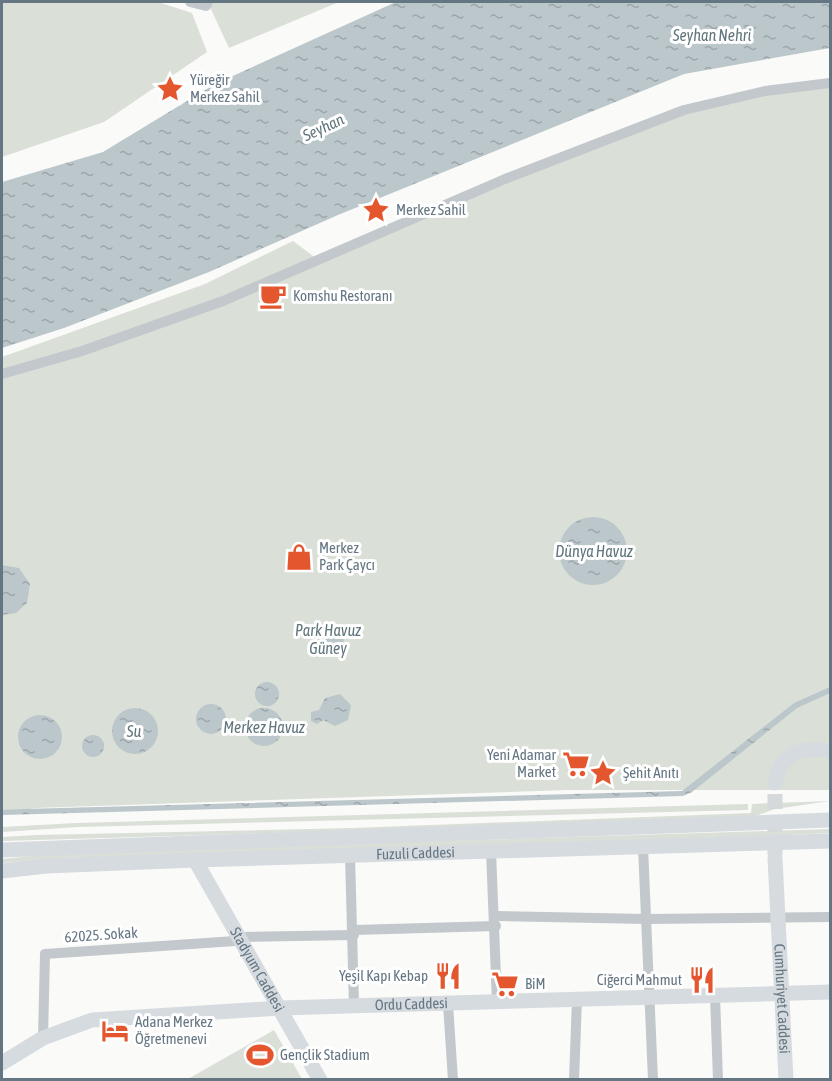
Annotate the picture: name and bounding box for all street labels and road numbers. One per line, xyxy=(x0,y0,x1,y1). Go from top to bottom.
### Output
street label: Fuzuli Caddesi xyxy=(376,843,455,863)
street label: 62025. Sokak xyxy=(64,923,139,946)
street label: Stadyum Caddesi xyxy=(227,924,288,1015)
street label: Cumhuriyet Caddesi xyxy=(771,943,794,1054)
street label: Ordu Caddesi xyxy=(374,994,448,1013)

